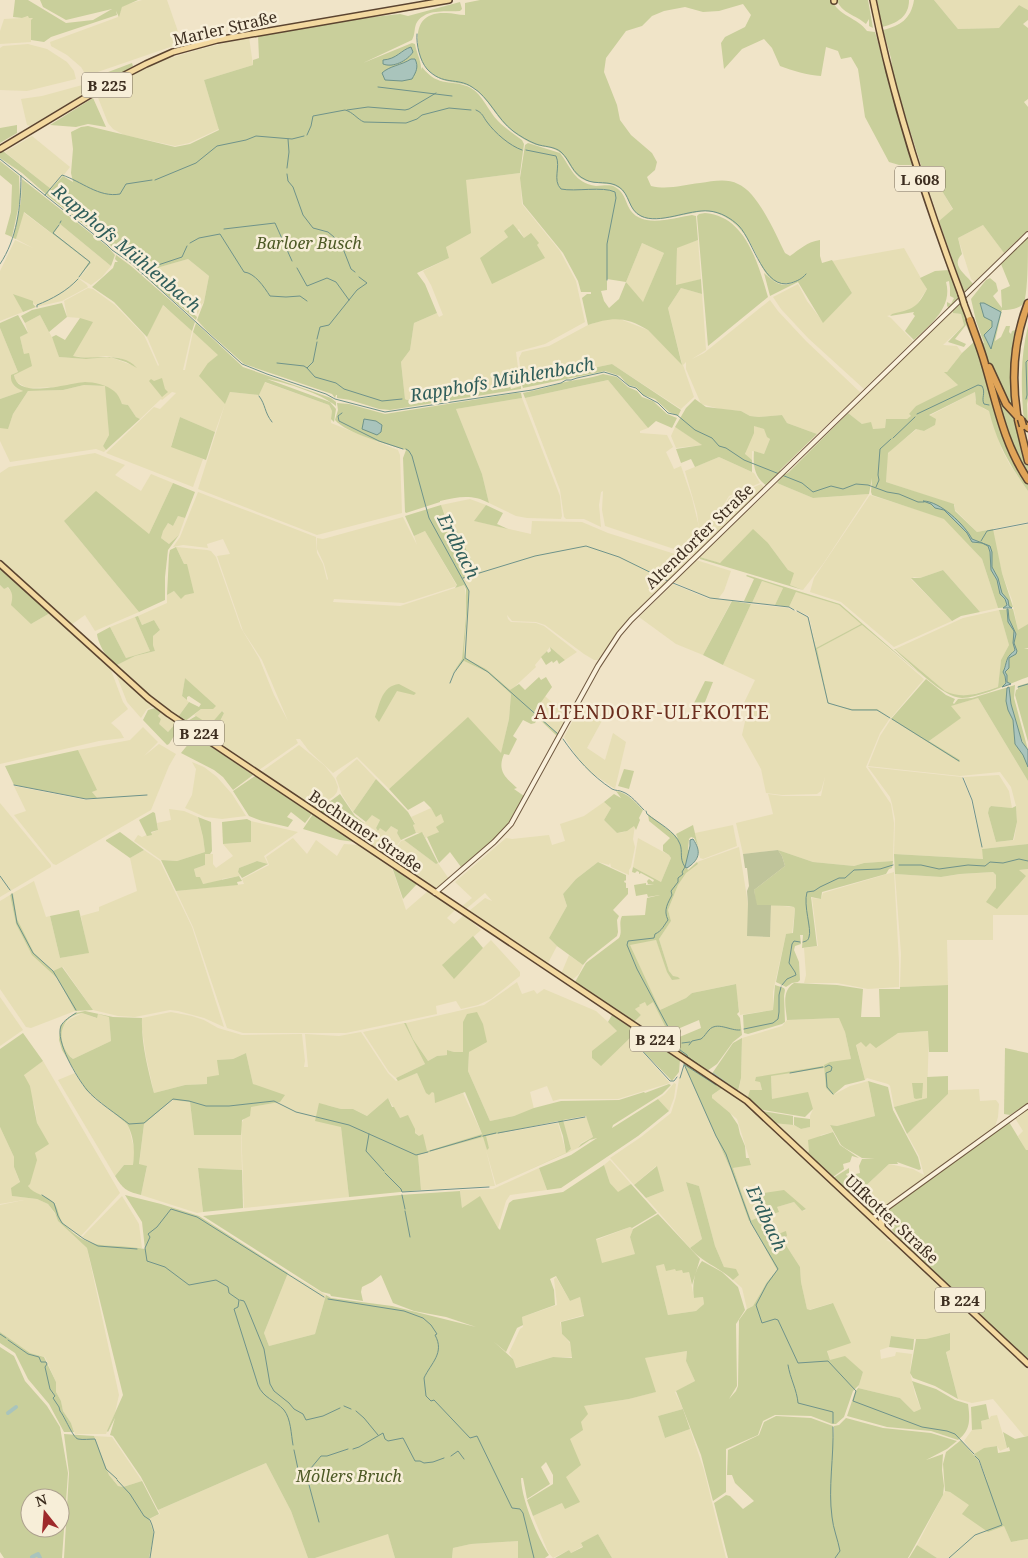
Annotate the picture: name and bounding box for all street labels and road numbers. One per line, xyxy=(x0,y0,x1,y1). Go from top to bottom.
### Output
street label: Marler Straße xyxy=(171,5,279,51)
road number: B 225 xyxy=(82,72,132,98)
road number: L 608 xyxy=(895,166,945,192)
street label: Altendorfer Straße xyxy=(640,478,758,594)
road number: B 224 xyxy=(174,720,224,746)
street label: Bochumer Straße xyxy=(305,785,427,877)
road number: B 224 xyxy=(630,1026,680,1052)
street label: Ulfkotter Straße xyxy=(840,1169,944,1269)
road number: B 224 xyxy=(935,1288,985,1312)

